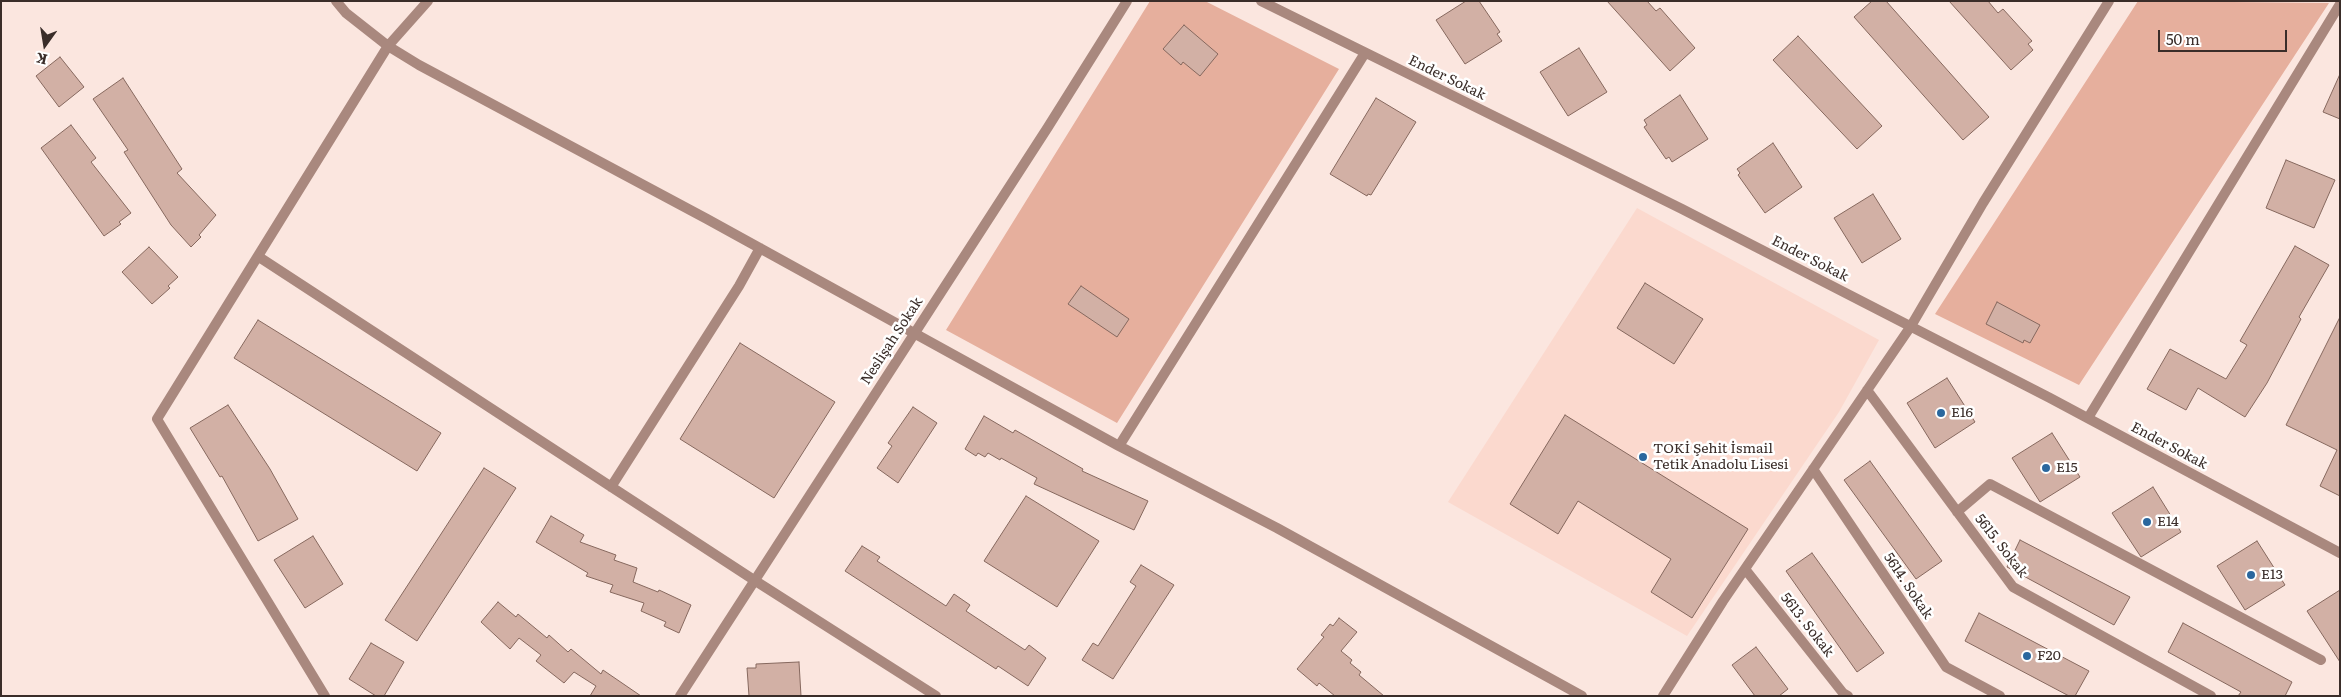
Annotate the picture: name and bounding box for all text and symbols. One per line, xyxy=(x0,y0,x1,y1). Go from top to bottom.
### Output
north arrow xyxy=(20,20,70,70)
scale bar xyxy=(2161,20,2290,52)
text: 50 m xyxy=(2166,27,2200,50)
text: K xyxy=(34,49,49,71)
street label: Ender Sokak xyxy=(1406,52,1488,104)
street label: Ender Sokak xyxy=(1769,232,1851,286)
street label: Neslişah Sokak xyxy=(858,294,926,388)
place label: E16 xyxy=(1951,405,1973,421)
marker: E16 xyxy=(1935,407,1947,419)
street label: Ender Sokak xyxy=(2128,419,2210,473)
place label: TOKİ Şehit İsmail Tetik Anadolu Lisesi xyxy=(1653,441,1788,474)
marker: TOKİ Şehit İsmail Tetik Anadolu Lisesi xyxy=(1637,451,1649,463)
place label: E15 xyxy=(2056,460,2078,476)
marker: E15 xyxy=(2040,462,2052,474)
street label: 5615. Sokak xyxy=(1971,511,2031,581)
place label: E14 xyxy=(2157,514,2179,530)
marker: E14 xyxy=(2141,516,2153,528)
street label: 5614. Sokak xyxy=(1880,550,1936,622)
place label: E13 xyxy=(2261,567,2283,583)
marker: E13 xyxy=(2245,569,2257,581)
street label: 5613. Sokak xyxy=(1777,590,1837,660)
place label: F20 xyxy=(2037,648,2061,664)
marker: F20 xyxy=(2021,650,2033,662)

